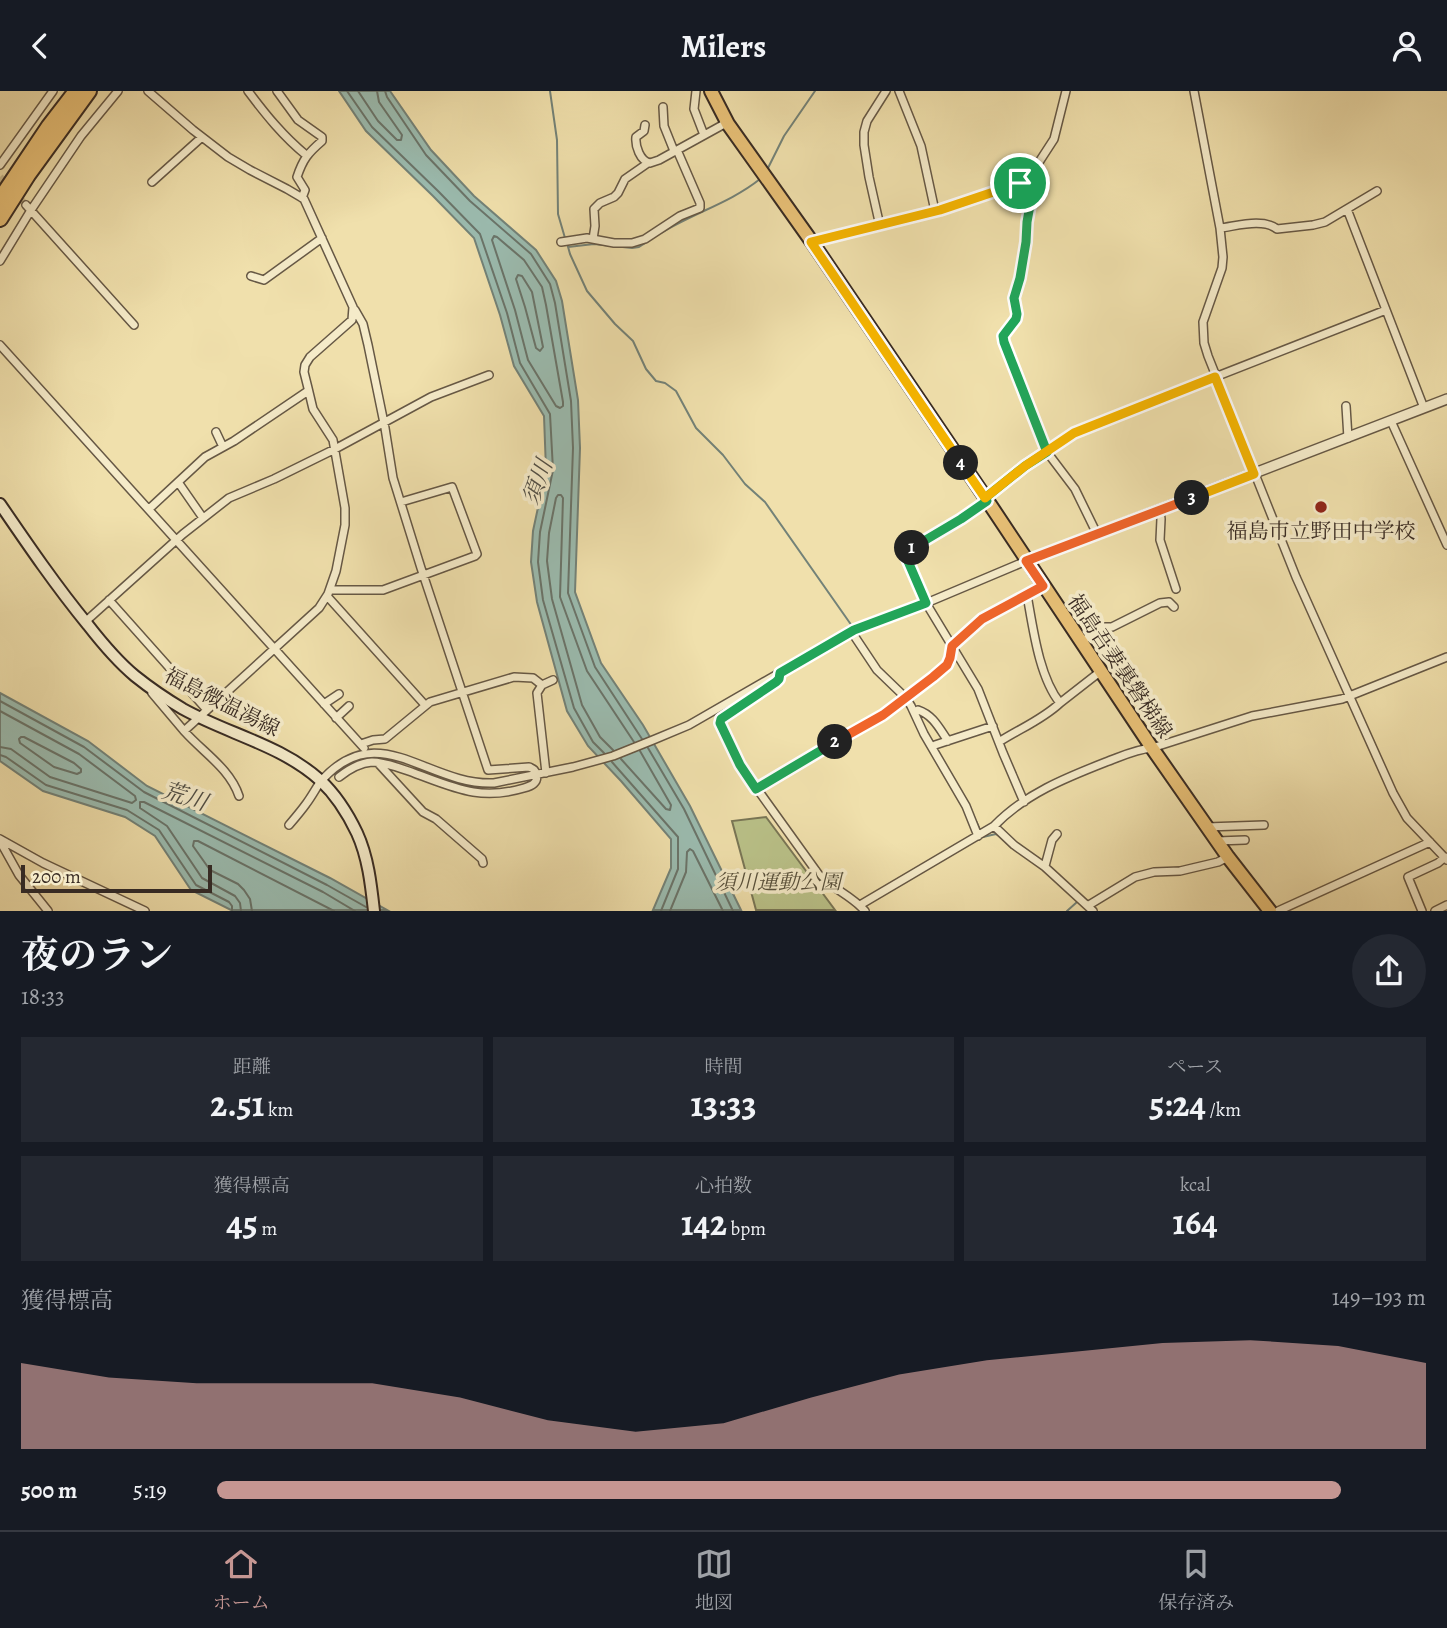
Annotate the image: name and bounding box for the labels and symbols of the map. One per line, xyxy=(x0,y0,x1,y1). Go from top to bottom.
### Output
pin xyxy=(990,153,1050,213)
pin: 4 xyxy=(944,445,978,481)
water label: 須川 xyxy=(515,452,561,509)
pin: 3 xyxy=(1174,481,1210,515)
marker: 福島市立野田中学校 xyxy=(1313,499,1329,515)
place label: 福島市立野田中学校 xyxy=(1227,517,1416,545)
pin: 1 xyxy=(894,531,930,566)
street label: 福島吾妻裏磐梯線 xyxy=(1061,589,1179,743)
street label: 福島微温湯線 xyxy=(160,661,284,743)
pin: 2 xyxy=(818,725,852,759)
water label: 荒川 xyxy=(158,775,214,819)
scale bar xyxy=(21,862,212,893)
park label: 須川運動公園 xyxy=(715,868,844,896)

